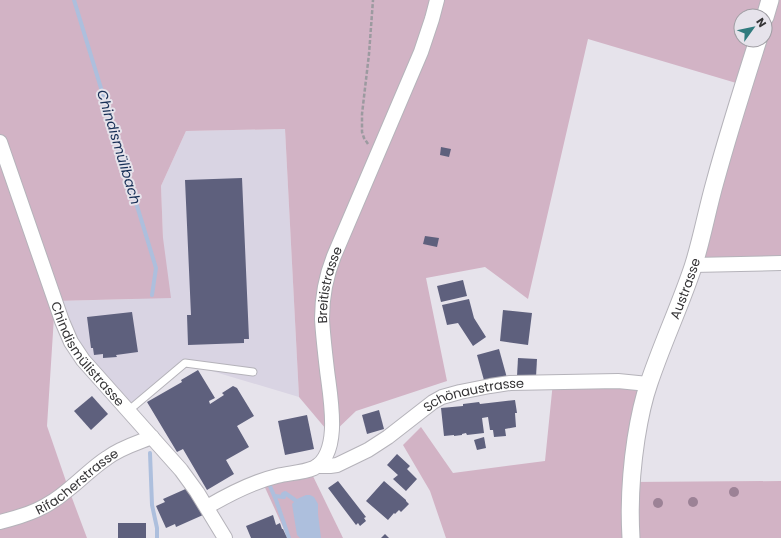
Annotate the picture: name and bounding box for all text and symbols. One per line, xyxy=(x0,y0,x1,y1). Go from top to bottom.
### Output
north arrow xyxy=(733,8,773,48)
text: N xyxy=(752,15,770,30)
water label: Chindismülibach xyxy=(92,87,146,207)
street label: Breitistrasse xyxy=(312,243,347,324)
street label: Austrasse xyxy=(665,256,705,322)
street label: Chindismülistrasse xyxy=(46,299,129,410)
street label: Schönaustrasse xyxy=(419,373,524,416)
street label: Rifacherstrasse xyxy=(32,443,122,519)

